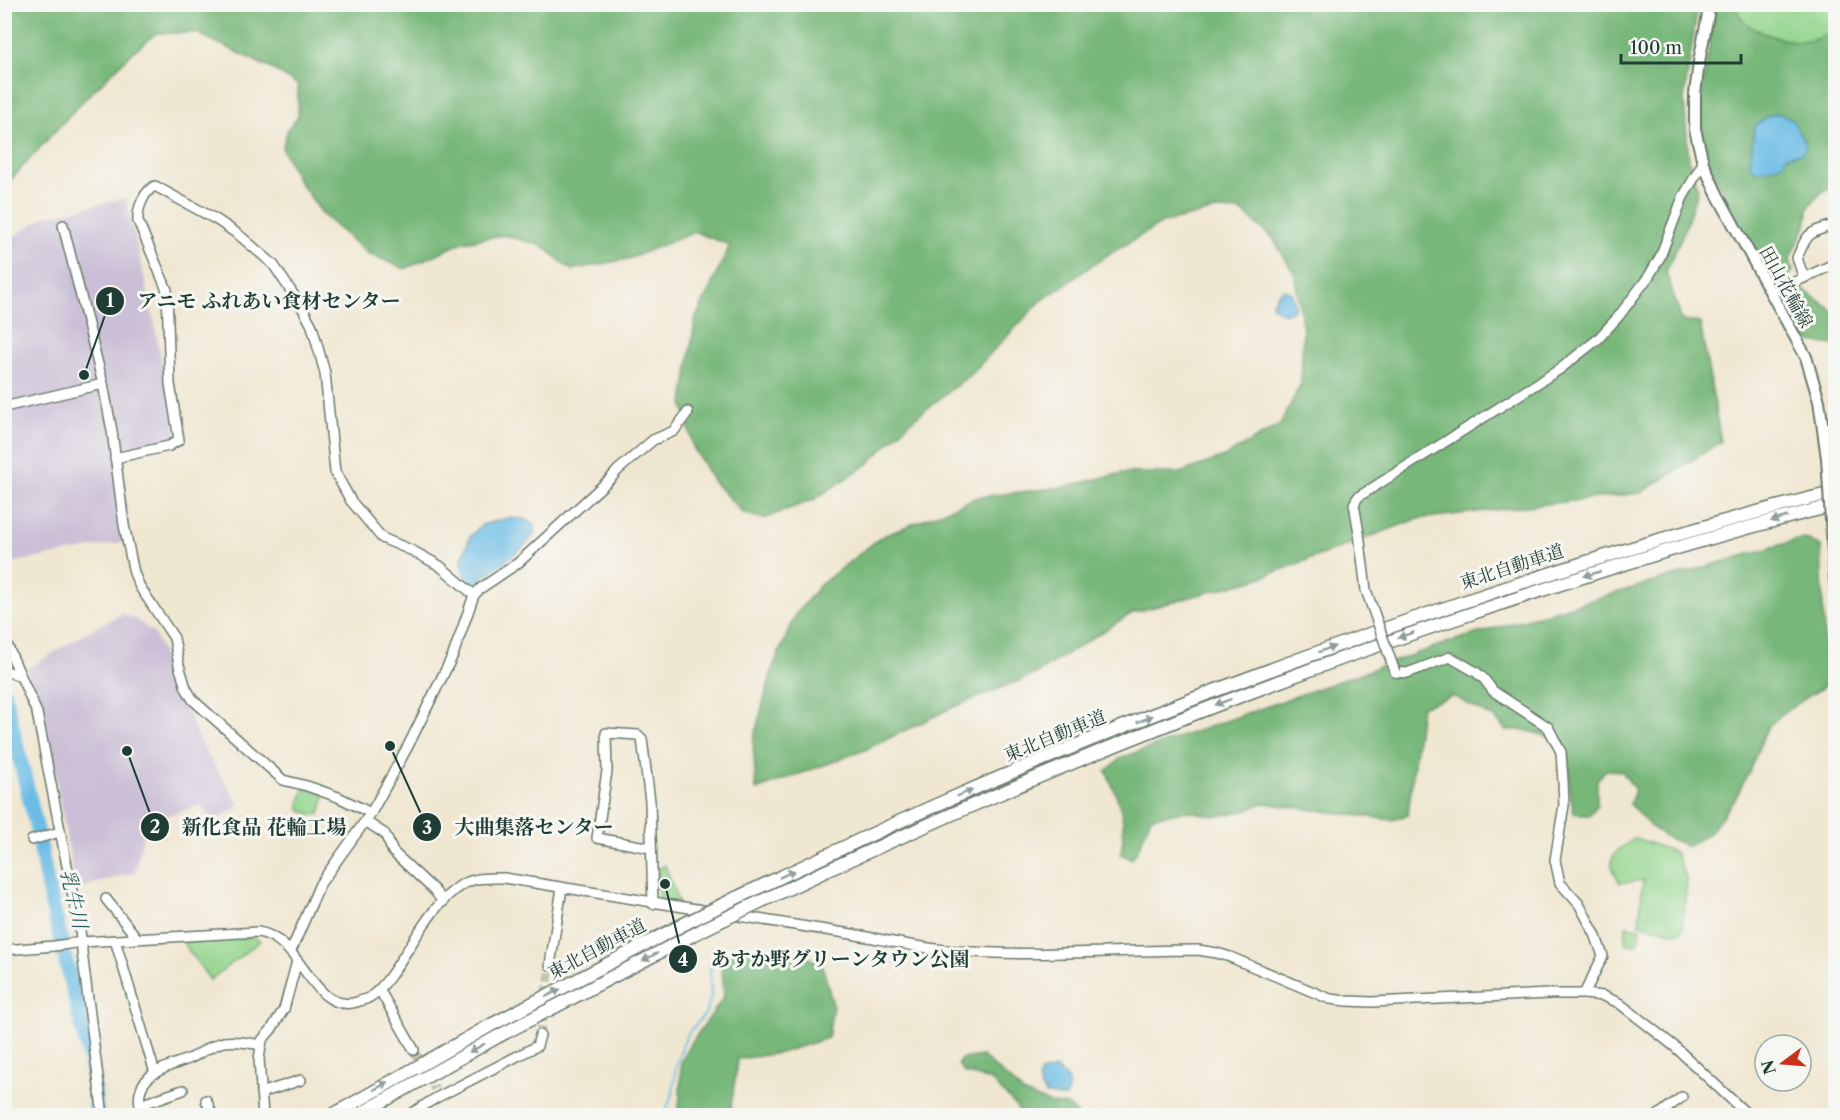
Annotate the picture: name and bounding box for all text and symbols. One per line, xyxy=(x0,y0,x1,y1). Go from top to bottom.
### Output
scale bar xyxy=(1621,27,1741,65)
text: 100 m xyxy=(1630,37,1682,59)
street label: 田山花輪線 xyxy=(1755,242,1817,332)
callout: アニモ ふれあい食材センター xyxy=(95,282,414,320)
text: アニモ ふれあい食材センター xyxy=(137,289,401,313)
text: 1 xyxy=(106,290,114,312)
one-way arrow xyxy=(1770,515,1788,524)
street label: 東北自動車道 xyxy=(1457,540,1567,594)
one-way arrow xyxy=(1583,570,1601,579)
one-way arrow xyxy=(1397,631,1415,641)
one-way arrow xyxy=(1318,644,1336,654)
one-way arrow xyxy=(1214,697,1232,707)
street label: 東北自動車道 xyxy=(1001,706,1109,766)
one-way arrow xyxy=(1136,713,1154,723)
one-way arrow xyxy=(956,788,974,798)
callout: 新化食品 花輪工場 xyxy=(140,808,359,846)
callout: 大曲集落センター xyxy=(412,808,626,846)
text: 新化食品 花輪工場 xyxy=(181,815,347,839)
text: 大曲集落センター xyxy=(454,815,614,839)
text: 2 xyxy=(150,816,160,838)
text: 3 xyxy=(422,817,432,839)
water label: 乳牛川 xyxy=(56,867,93,933)
one-way arrow xyxy=(779,870,796,879)
street label: 東北自動車道 xyxy=(544,914,650,984)
callout: あすか野グリーンタウン公園 xyxy=(668,940,982,978)
text: あすか野グリーンタウン公園 xyxy=(711,947,969,971)
text: 4 xyxy=(678,949,688,971)
one-way arrow xyxy=(641,952,658,962)
one-way arrow xyxy=(544,988,561,998)
north arrow xyxy=(1753,1033,1813,1093)
one-way arrow xyxy=(468,1043,485,1053)
text: N xyxy=(1757,1058,1780,1077)
one-way arrow xyxy=(373,1081,390,1091)

